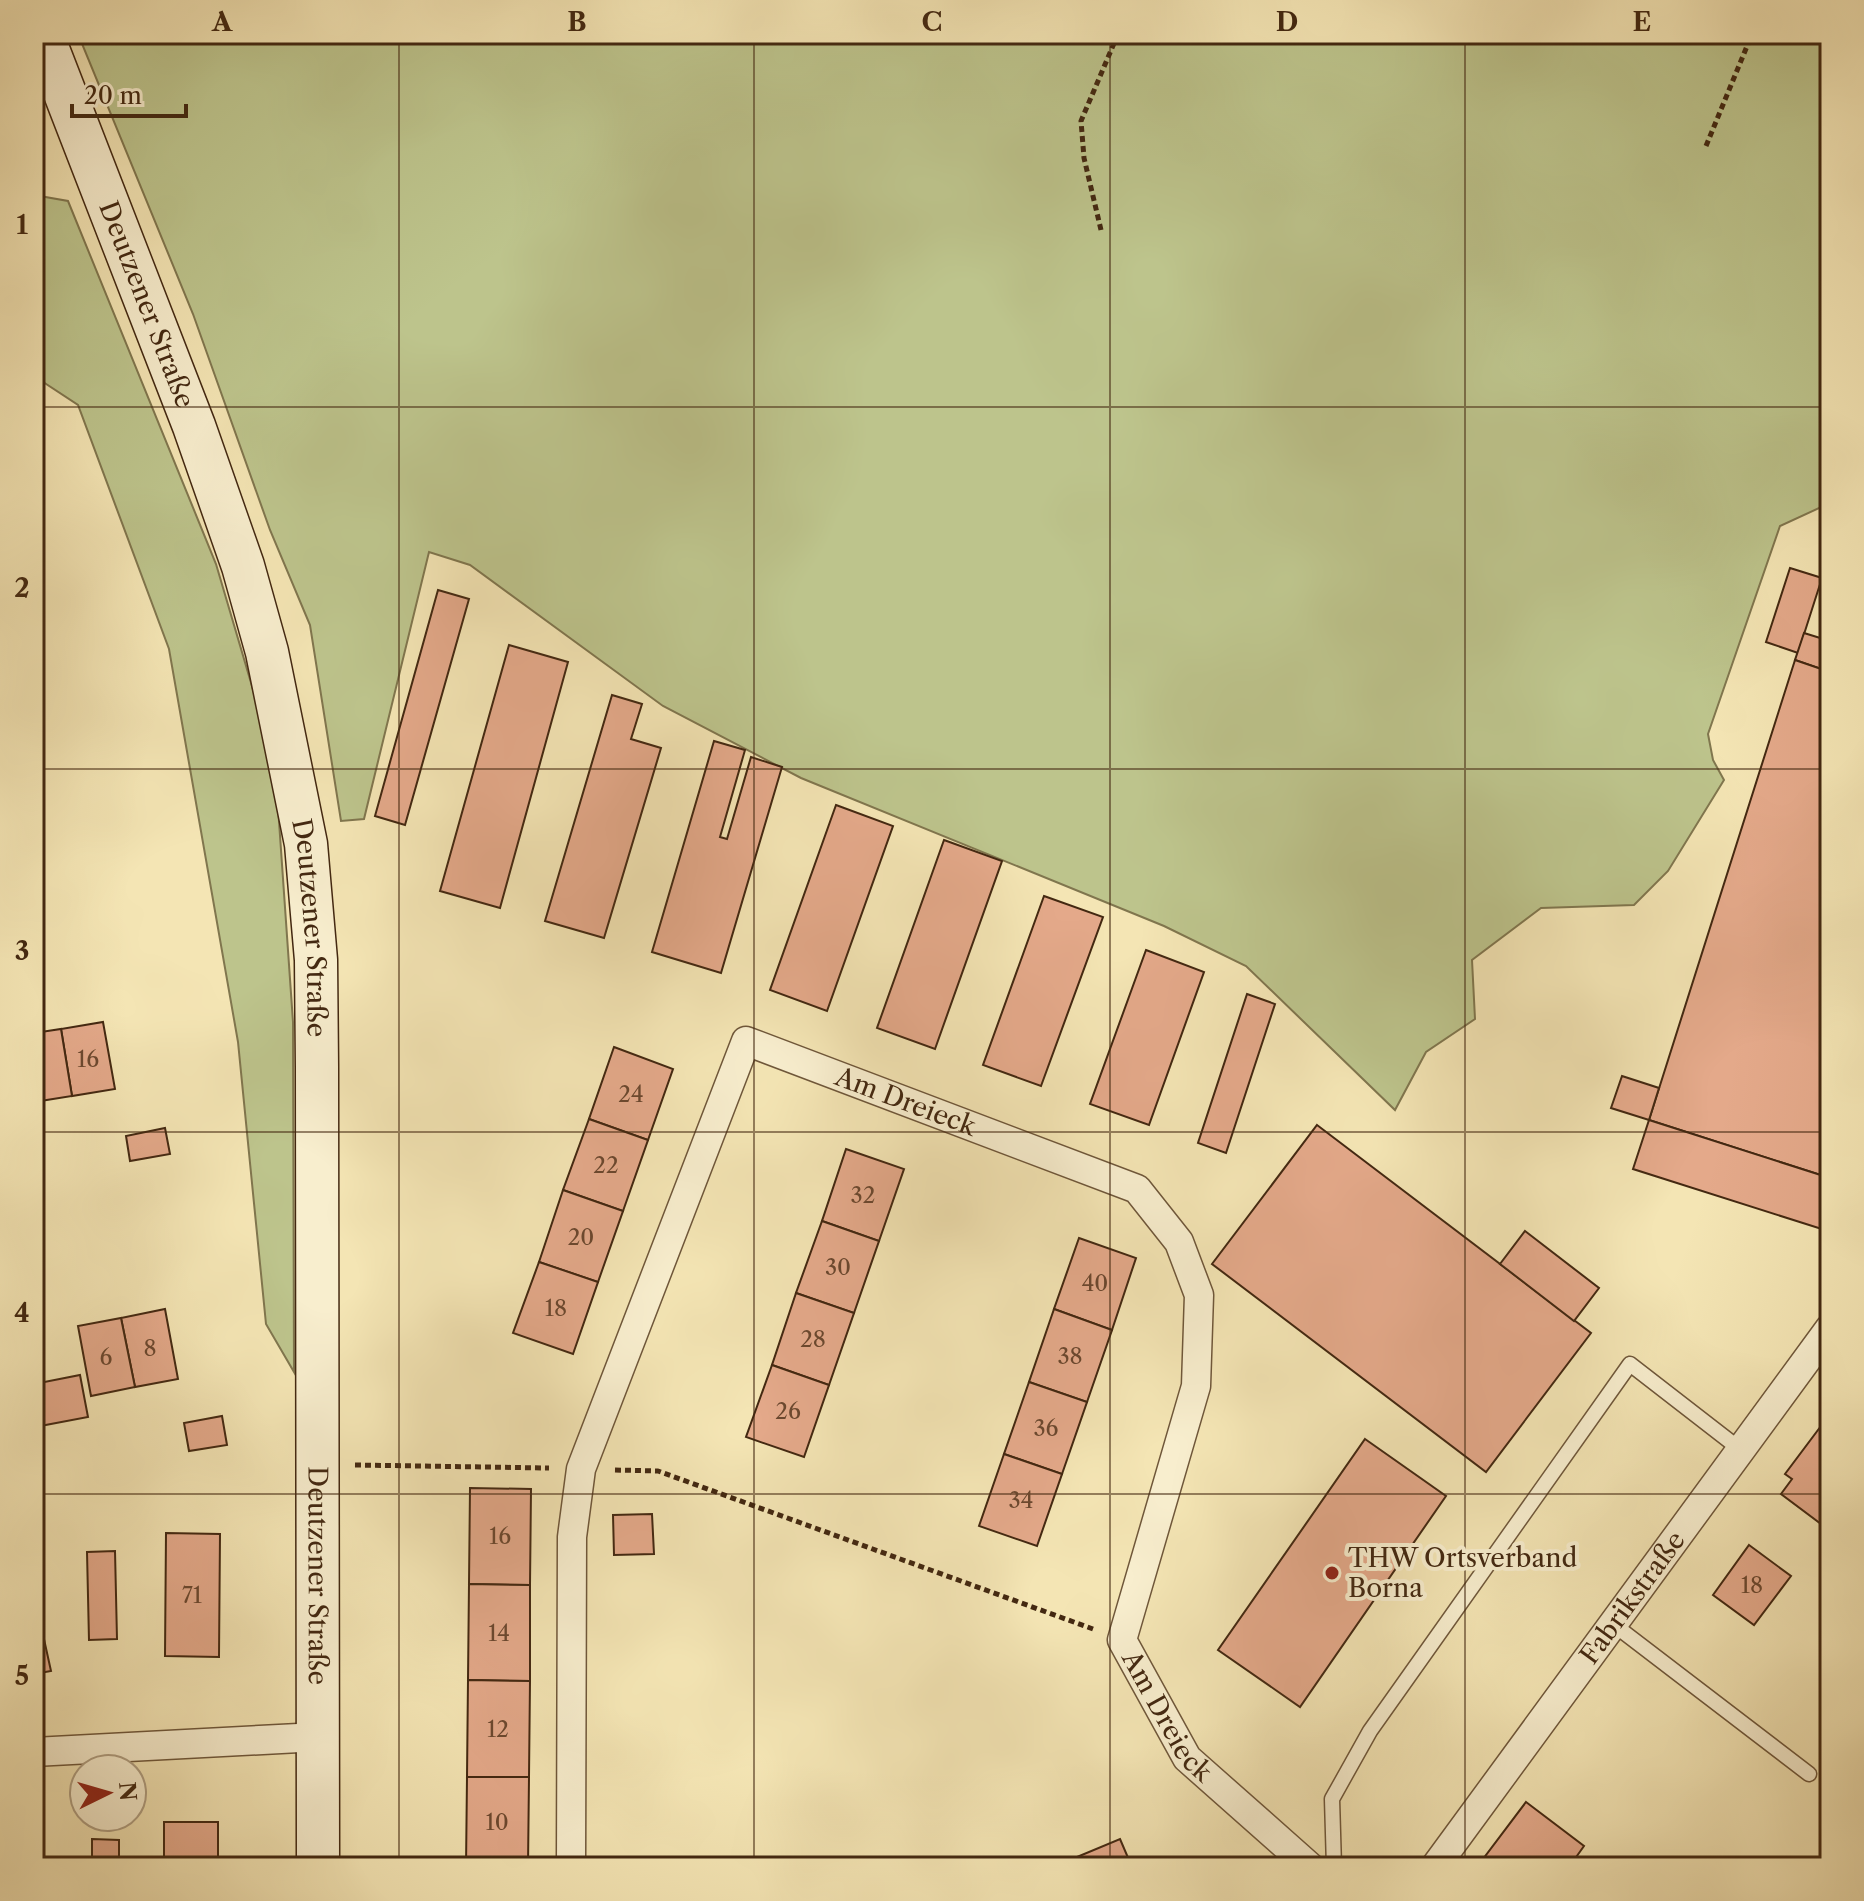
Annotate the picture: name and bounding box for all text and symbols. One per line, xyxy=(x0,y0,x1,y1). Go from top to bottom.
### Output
text: A xyxy=(211,6,233,38)
text: B xyxy=(567,6,587,38)
text: C xyxy=(922,6,942,38)
text: D xyxy=(1276,6,1298,38)
text: E xyxy=(1633,6,1651,38)
scale bar xyxy=(72,68,186,118)
text: 20 m xyxy=(84,81,142,110)
street label: Deutzener Straße xyxy=(92,196,201,412)
text: 1 xyxy=(16,209,28,241)
text: 2 xyxy=(14,572,30,604)
street label: Deutzener Straße xyxy=(285,816,333,1037)
text: 3 xyxy=(15,935,29,967)
house number: 16 xyxy=(77,1046,99,1073)
street label: Am Dreieck xyxy=(830,1060,981,1143)
house number: 24 xyxy=(618,1081,644,1108)
house number: 22 xyxy=(593,1152,619,1179)
house number: 32 xyxy=(851,1182,875,1209)
house number: 20 xyxy=(568,1224,594,1251)
house number: 30 xyxy=(825,1254,851,1281)
house number: 40 xyxy=(1082,1270,1108,1297)
house number: 18 xyxy=(545,1295,567,1322)
text: 4 xyxy=(14,1297,30,1329)
house number: 28 xyxy=(800,1326,826,1353)
house number: 8 xyxy=(143,1335,157,1362)
house number: 38 xyxy=(1057,1343,1083,1370)
house number: 6 xyxy=(100,1344,113,1371)
house number: 26 xyxy=(775,1398,801,1425)
house number: 36 xyxy=(1034,1415,1059,1442)
street label: Deutzener Straße xyxy=(301,1466,334,1685)
house number: 34 xyxy=(1009,1487,1033,1514)
house number: 16 xyxy=(489,1523,511,1550)
street label: Fabrikstraße xyxy=(1573,1525,1692,1670)
place label: THW Ortsverband Borna xyxy=(1348,1542,1578,1604)
marker: THW Ortsverband Borna xyxy=(1323,1564,1341,1582)
house number: 18 xyxy=(1741,1572,1763,1599)
house number: 71 xyxy=(182,1582,202,1609)
house number: 14 xyxy=(488,1620,510,1647)
street label: Am Dreieck xyxy=(1115,1644,1219,1789)
text: 5 xyxy=(15,1660,29,1692)
house number: 12 xyxy=(487,1716,509,1743)
north arrow xyxy=(68,1753,148,1833)
text: N xyxy=(113,1781,142,1802)
house number: 10 xyxy=(485,1809,509,1836)

